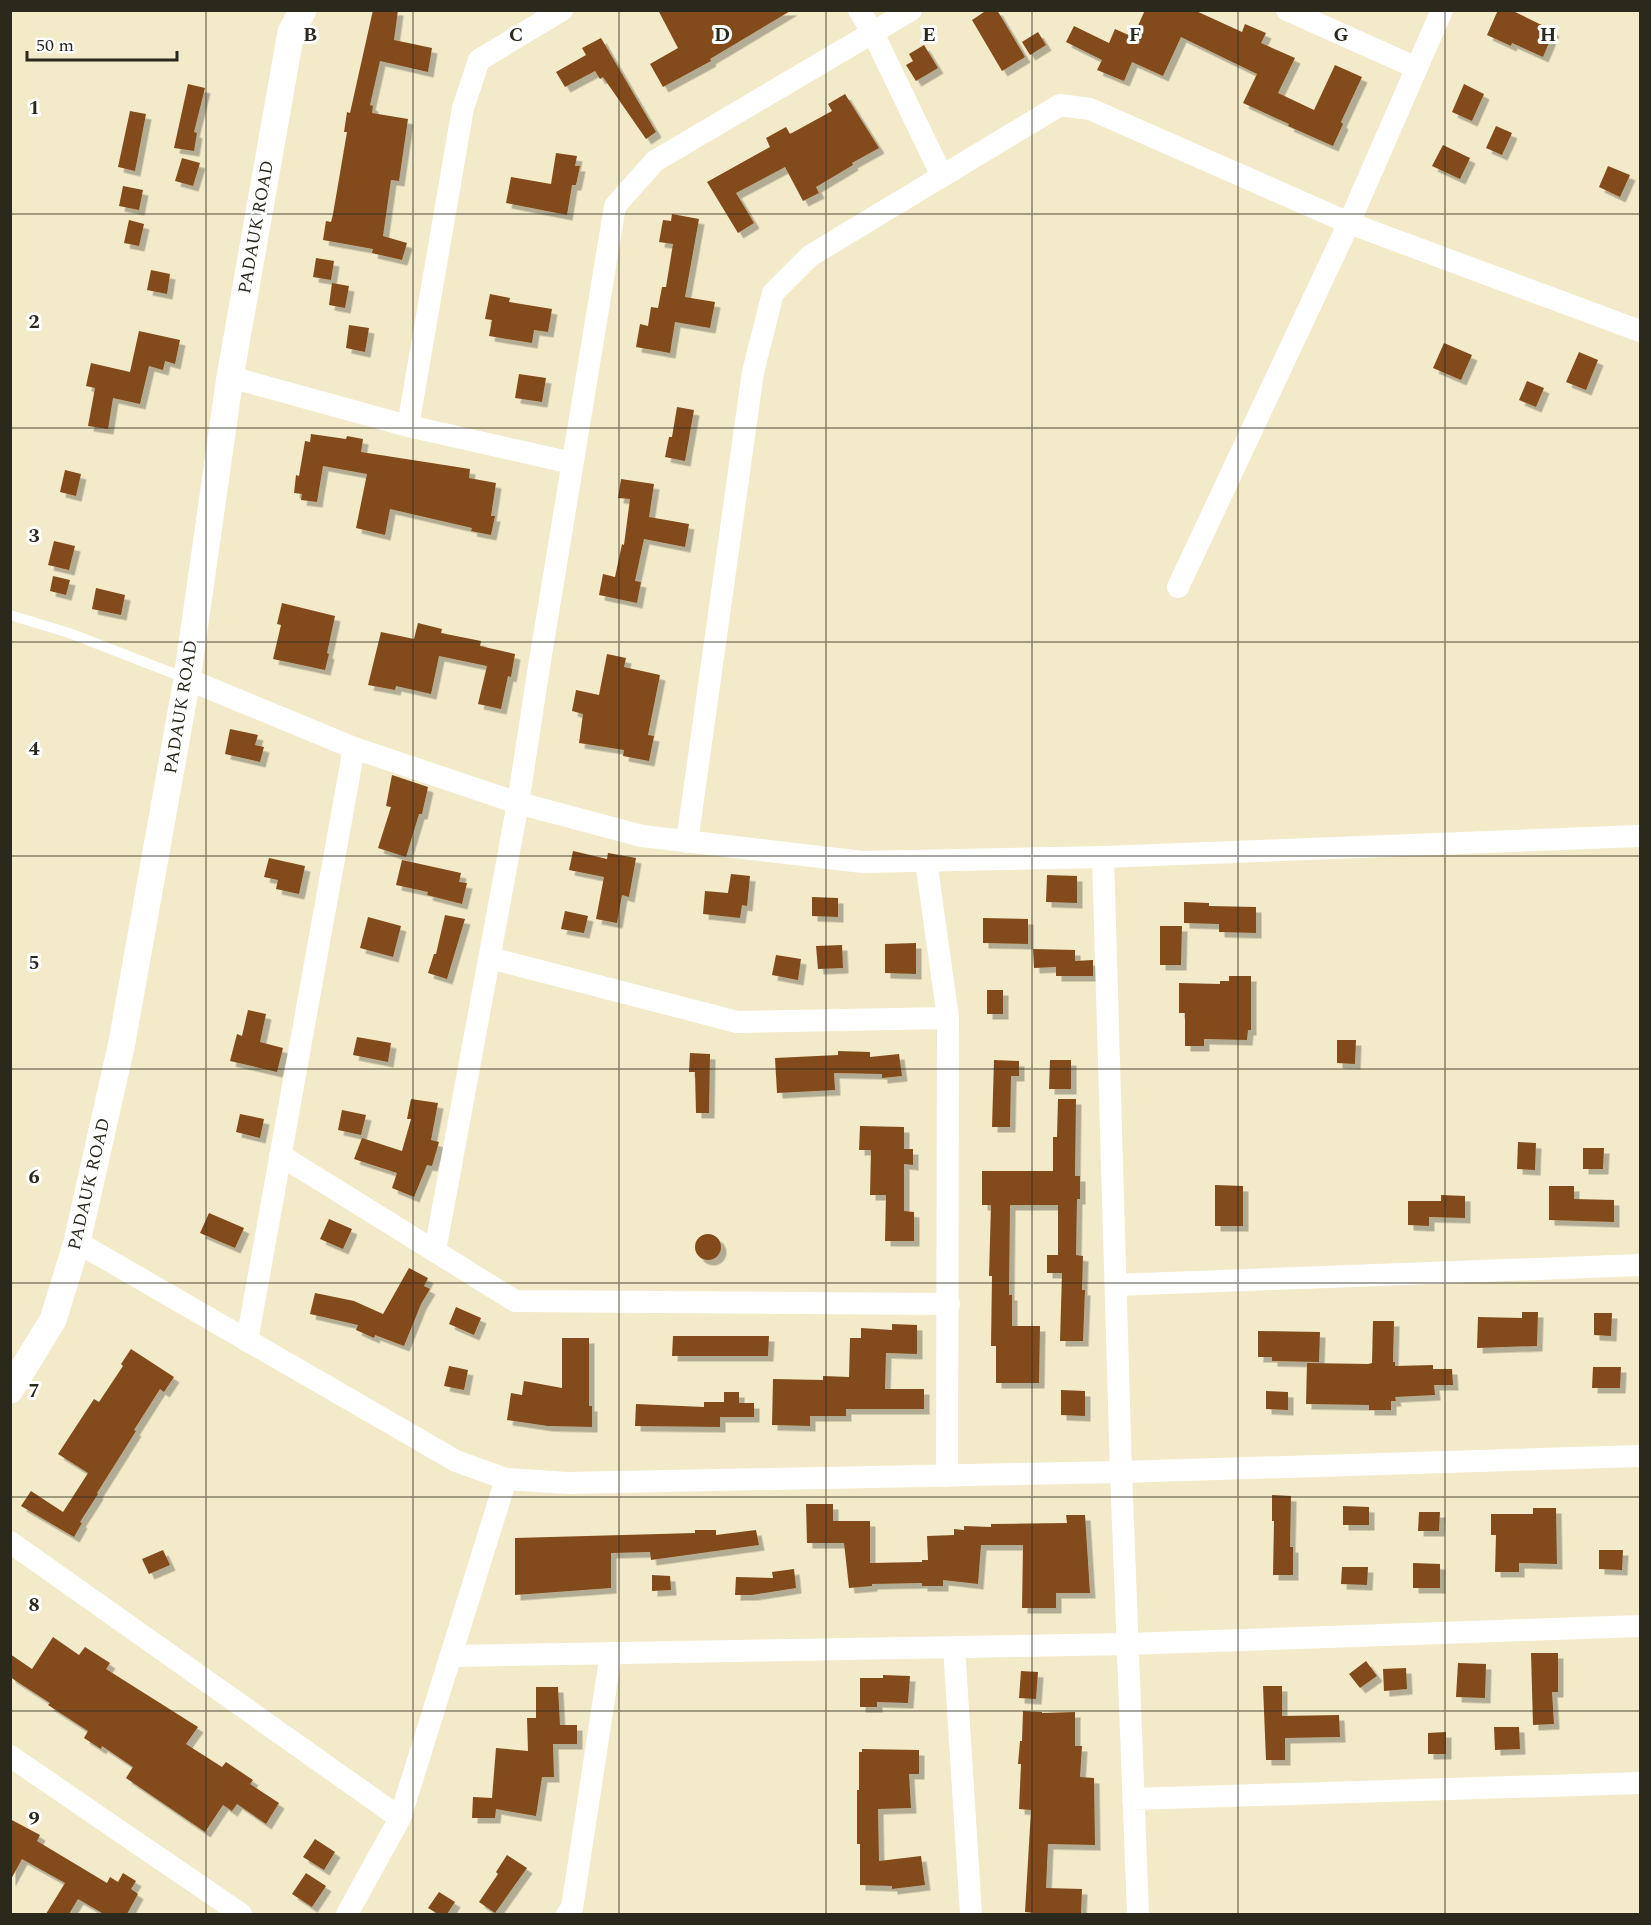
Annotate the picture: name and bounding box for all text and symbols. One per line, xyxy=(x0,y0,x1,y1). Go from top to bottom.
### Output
text: B xyxy=(303,20,317,50)
text: C xyxy=(509,20,523,50)
text: D xyxy=(714,20,730,50)
text: E xyxy=(922,20,936,50)
text: F xyxy=(1129,20,1141,50)
text: G xyxy=(1333,20,1349,50)
text: H xyxy=(1540,20,1556,50)
scale bar xyxy=(27,24,177,62)
text: 50 m xyxy=(36,32,74,59)
text: 1 xyxy=(28,93,40,123)
street label: PADAUK ROAD xyxy=(231,158,281,296)
text: 2 xyxy=(28,307,40,337)
text: 3 xyxy=(28,521,40,551)
street label: PADAUK ROAD xyxy=(157,638,205,776)
text: 4 xyxy=(28,734,40,764)
text: 5 xyxy=(28,948,40,978)
street label: PADAUK ROAD xyxy=(61,1115,117,1253)
text: 6 xyxy=(28,1162,40,1192)
text: 7 xyxy=(28,1376,40,1406)
text: 8 xyxy=(28,1590,40,1620)
text: 9 xyxy=(28,1804,40,1834)

